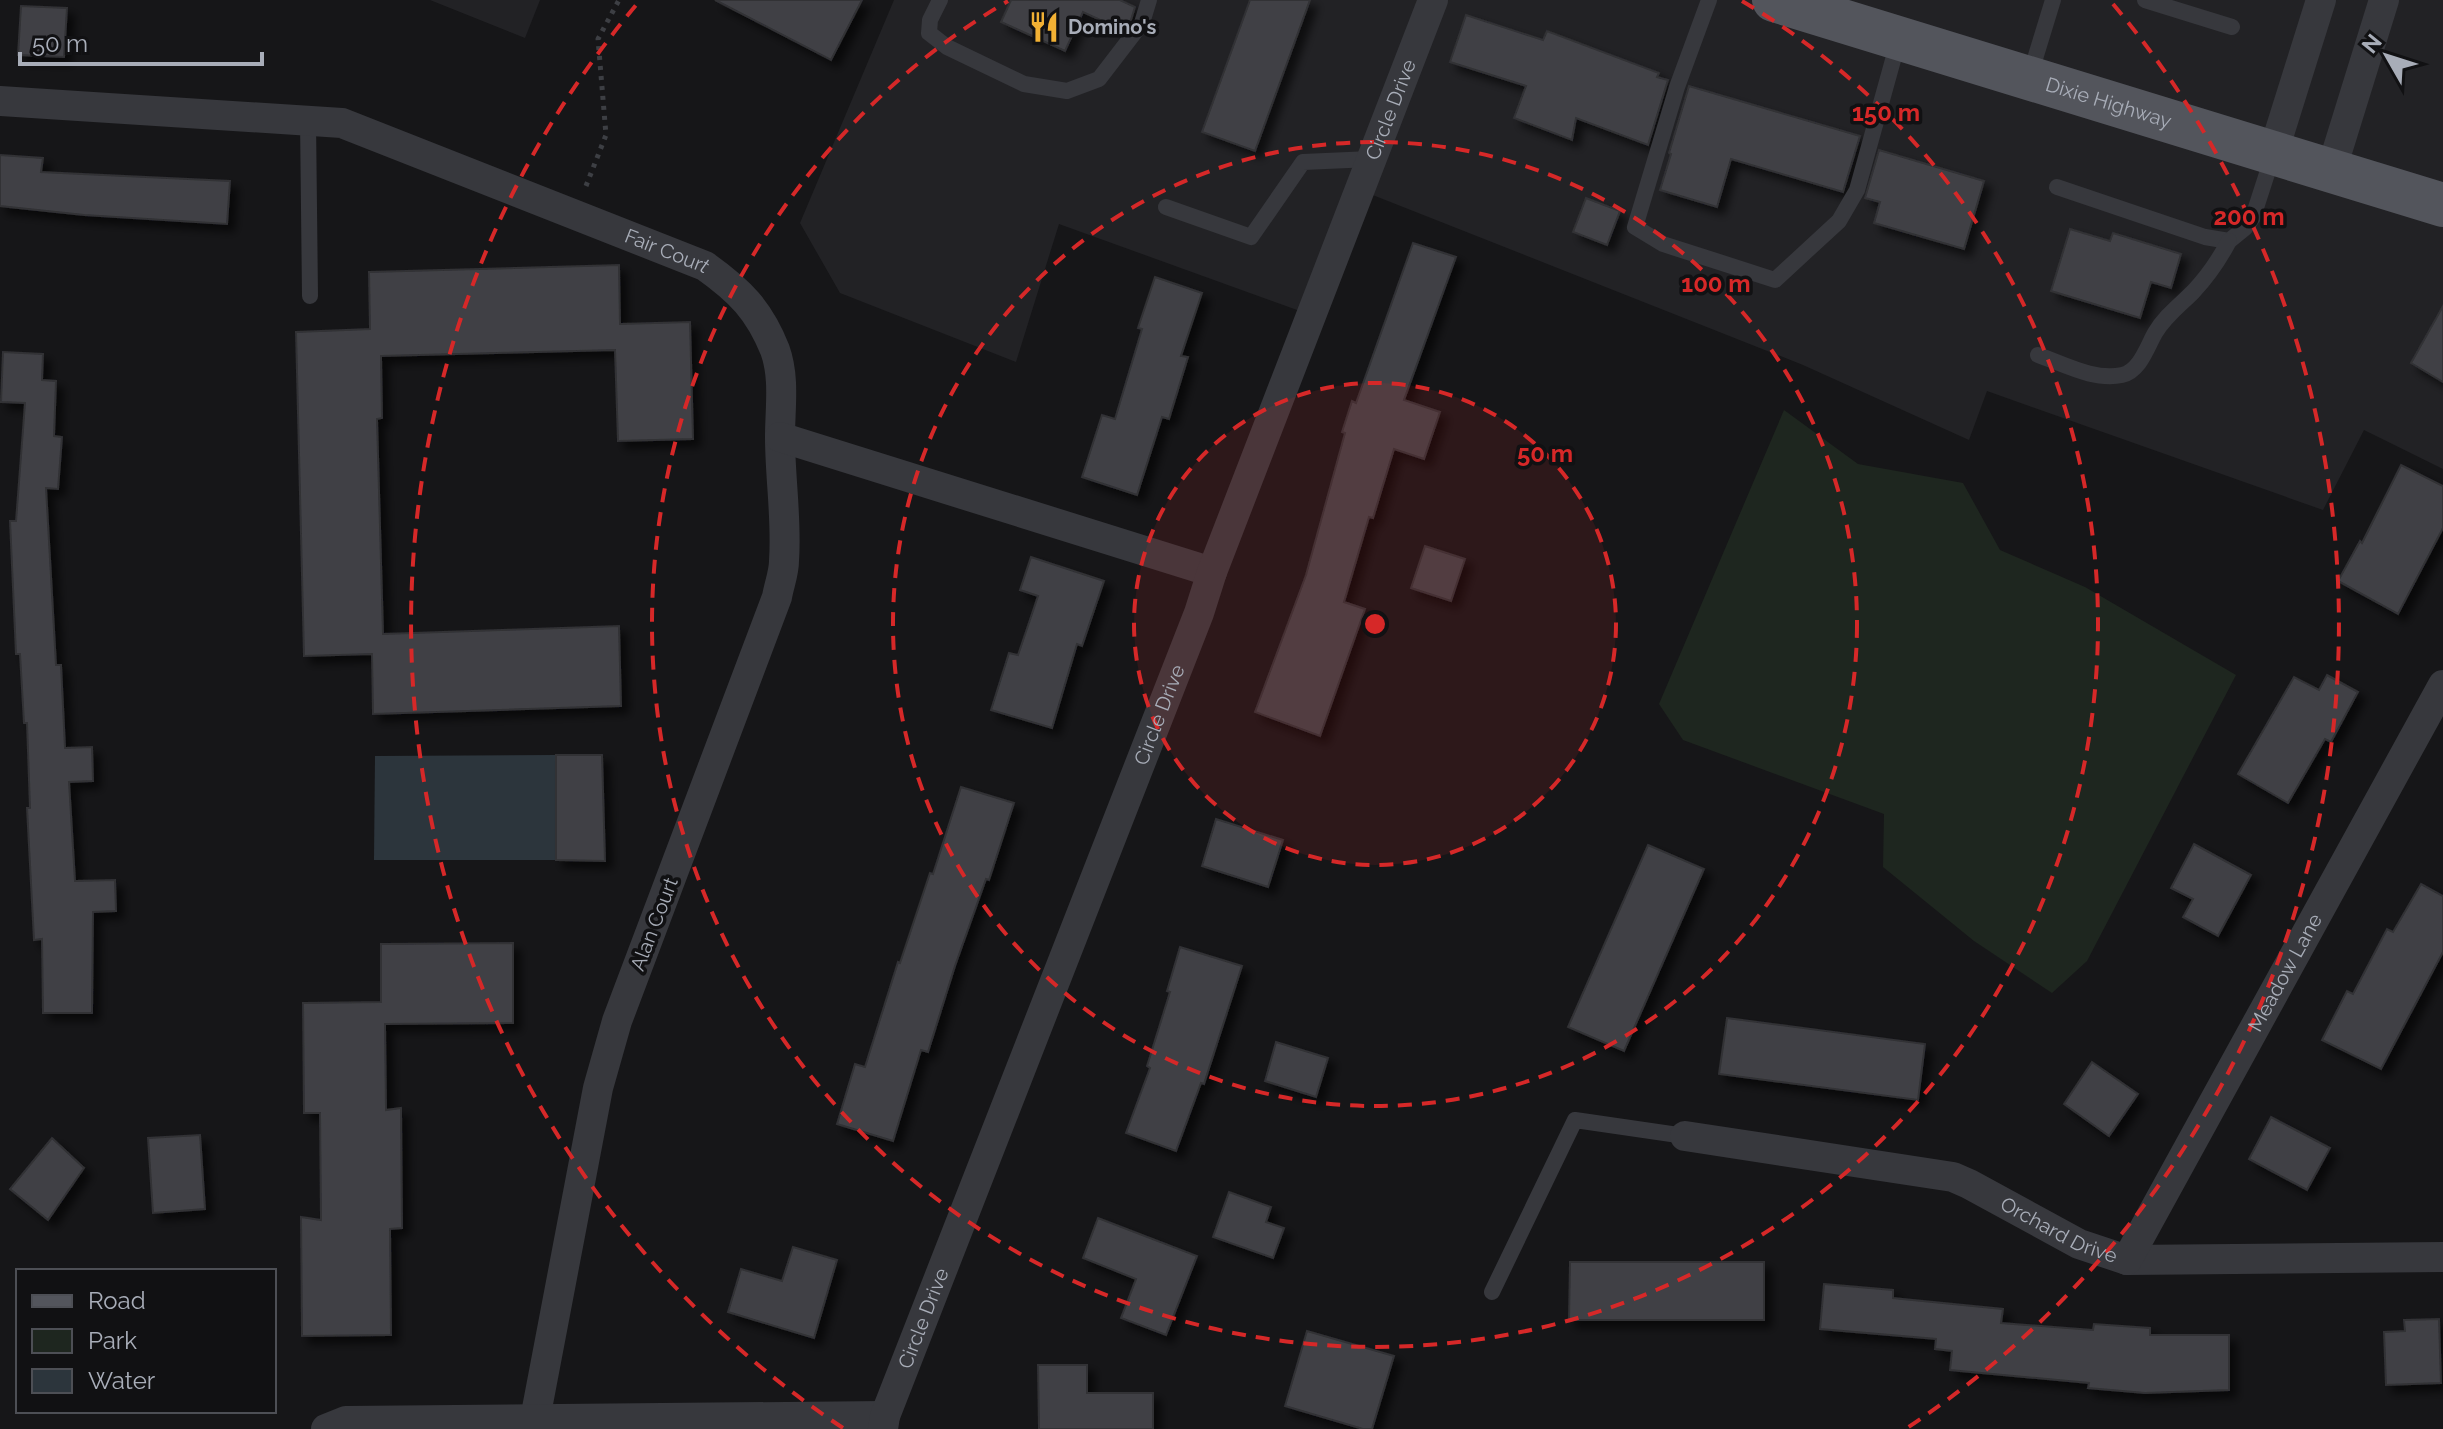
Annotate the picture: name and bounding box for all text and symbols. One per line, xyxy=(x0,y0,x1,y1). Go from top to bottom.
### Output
restaurant icon: Domino's xyxy=(1027,10,1061,44)
place label: Domino's xyxy=(1068,15,1156,39)
scale bar xyxy=(20,16,262,66)
north arrow xyxy=(2347,16,2427,96)
text: 50 m xyxy=(32,29,88,58)
text: N xyxy=(2356,29,2387,58)
street label: Circle Drive xyxy=(1360,56,1421,163)
street label: Dixie Highway xyxy=(2043,72,2175,133)
text: 150 m xyxy=(1852,98,1920,127)
text: 200 m xyxy=(2213,202,2285,231)
street label: Fair Court xyxy=(621,224,715,278)
text: 100 m xyxy=(1681,269,1751,298)
text: 50 m xyxy=(1517,439,1573,468)
centre of rings xyxy=(1361,610,1389,638)
street label: Circle Drive xyxy=(1129,661,1190,769)
street label: Alan Court xyxy=(625,874,683,974)
street label: Meadow Lane xyxy=(2243,909,2327,1036)
street label: Orchard Drive xyxy=(1996,1192,2121,1268)
street label: Circle Drive xyxy=(893,1264,954,1372)
legend xyxy=(16,1269,276,1413)
text: Road xyxy=(88,1286,146,1315)
text: Park xyxy=(88,1326,137,1355)
text: Water xyxy=(88,1366,156,1395)

